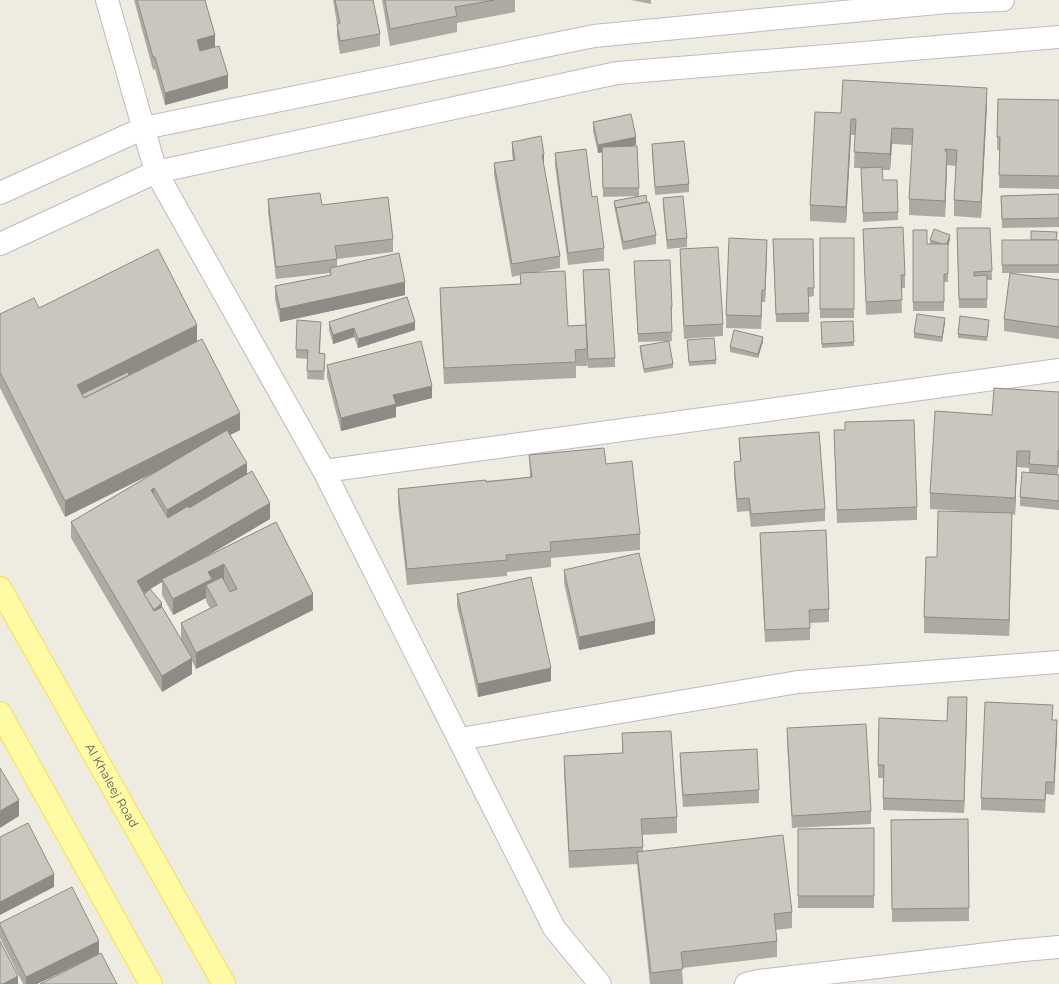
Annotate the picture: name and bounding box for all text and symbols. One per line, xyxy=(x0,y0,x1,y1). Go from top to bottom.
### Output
street label: Al Khaleej Road xyxy=(82,741,142,830)

